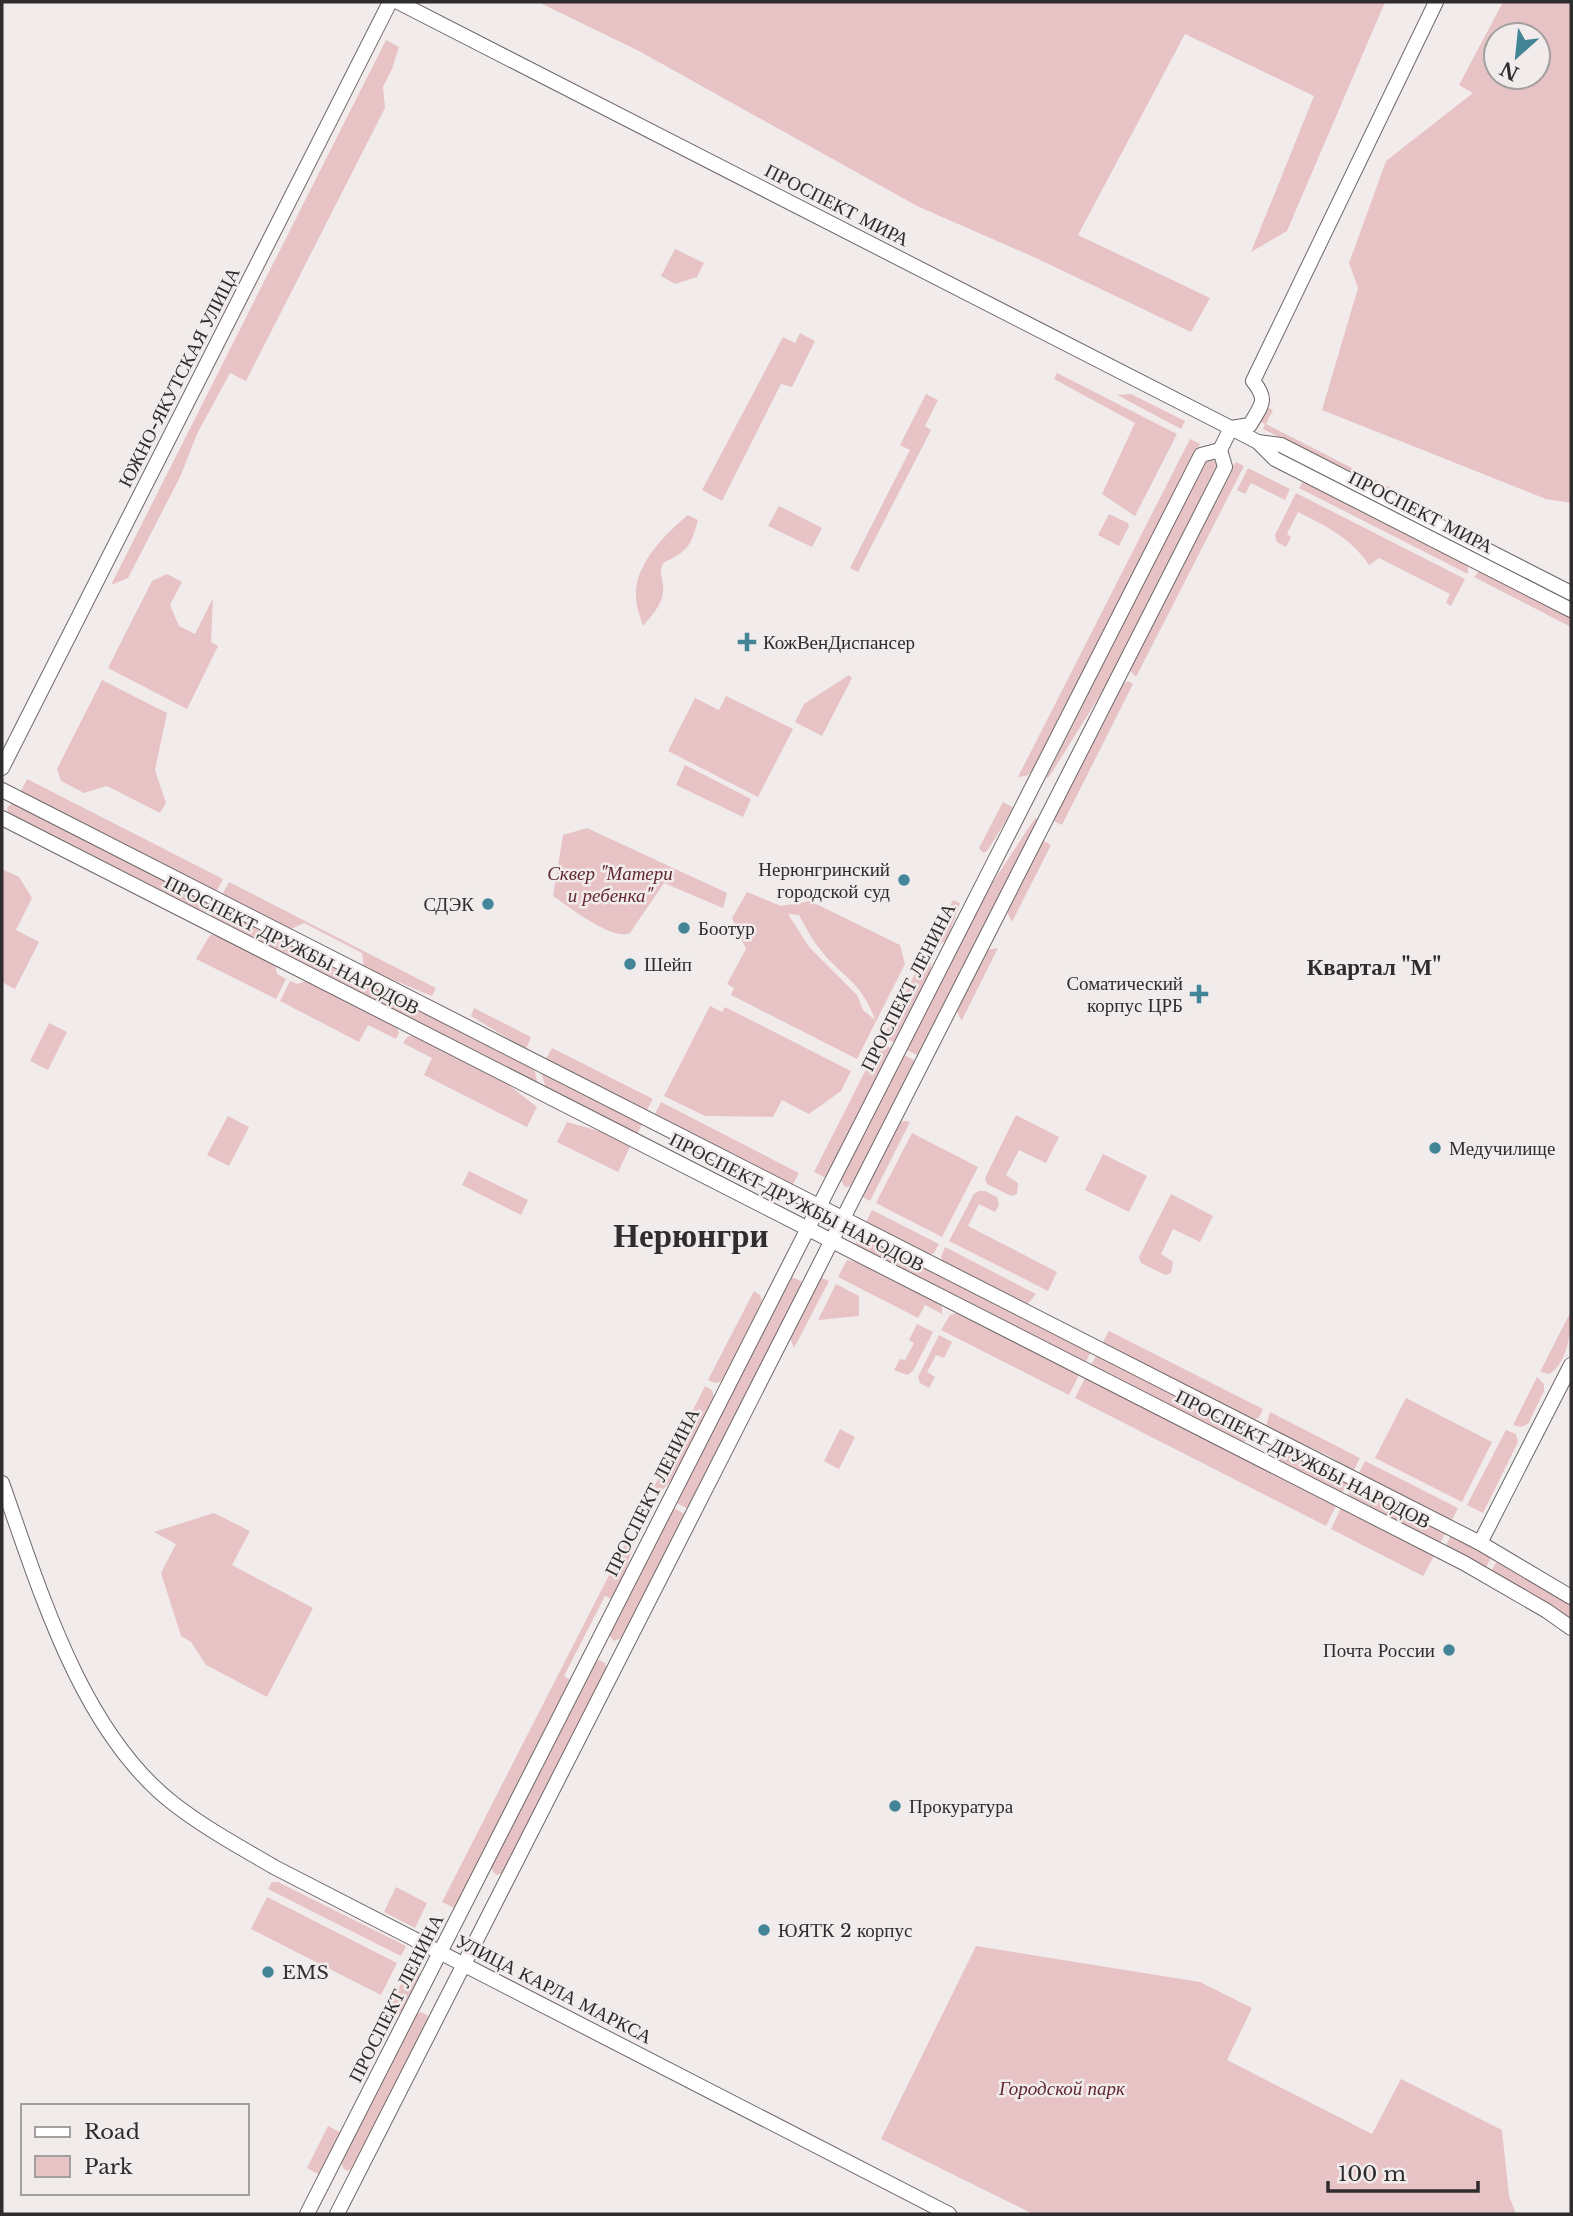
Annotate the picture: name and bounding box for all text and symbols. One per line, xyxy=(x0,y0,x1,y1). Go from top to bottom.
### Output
north arrow xyxy=(1482,21,1552,91)
text: N xyxy=(1496,56,1523,85)
street label: ПРОСПЕКТ МИРА xyxy=(761,159,913,251)
street label: ЮЖНО-ЯКУТСКАЯ УЛИЦА xyxy=(113,263,245,491)
street label: ПРОСПЕКТ МИРА xyxy=(1345,466,1497,558)
place label: КожВенДиспансер xyxy=(763,631,915,654)
marker: КожВенДиспансер xyxy=(737,632,757,652)
place label: Нерюнгринский городской суд xyxy=(758,858,890,903)
park label: Сквер "Матери и ребенка" xyxy=(547,862,673,907)
street label: ПРОСПЕКТ ДРУЖБЫ НАРОДОВ xyxy=(161,871,423,1019)
marker: Нерюнгринский городской суд xyxy=(896,872,912,888)
place label: СДЭК xyxy=(424,893,474,916)
marker: СДЭК xyxy=(480,896,496,912)
street label: ПРОСПЕКТ ЛЕНИНА xyxy=(856,899,960,1075)
place label: Боотур xyxy=(698,917,755,940)
marker: Боотур xyxy=(676,920,692,936)
place label: Шейп xyxy=(644,953,692,976)
district label: Квартал "М" xyxy=(1307,953,1441,981)
marker: Шейп xyxy=(622,956,638,972)
place label: Соматический корпус ЦРБ xyxy=(1066,972,1183,1017)
marker: Соматический корпус ЦРБ xyxy=(1189,984,1209,1004)
street label: ПРОСПЕКТ ДРУЖБЫ НАРОДОВ xyxy=(666,1128,928,1276)
place label: Медучилище xyxy=(1449,1137,1555,1160)
marker: Медучилище xyxy=(1427,1140,1443,1156)
district label: Нерюнгри xyxy=(613,1215,769,1256)
street label: ПРОСПЕКТ ДРУЖБЫ НАРОДОВ xyxy=(1172,1385,1434,1533)
street label: ПРОСПЕКТ ЛЕНИНА xyxy=(600,1404,704,1580)
place label: Почта России xyxy=(1323,1639,1435,1662)
marker: Почта России xyxy=(1441,1642,1457,1658)
place label: Прокуратура xyxy=(909,1795,1014,1818)
marker: Прокуратура xyxy=(887,1798,903,1814)
street label: ПРОСПЕКТ ЛЕНИНА xyxy=(344,1910,448,2086)
place label: ЮЯТК 2 корпус xyxy=(778,1919,912,1942)
marker: ЮЯТК 2 корпус xyxy=(756,1922,772,1938)
street label: УЛИЦА КАРЛА МАРКСА xyxy=(452,1929,656,2049)
place label: EMS xyxy=(282,1961,329,1984)
marker: EMS xyxy=(260,1964,276,1980)
park label: Городской парк xyxy=(998,2077,1126,2100)
legend xyxy=(21,2104,248,2195)
text: Road xyxy=(84,2119,140,2145)
scale bar xyxy=(1328,2150,1478,2194)
text: Park xyxy=(84,2154,133,2180)
text: 100 m xyxy=(1338,2161,1406,2187)

